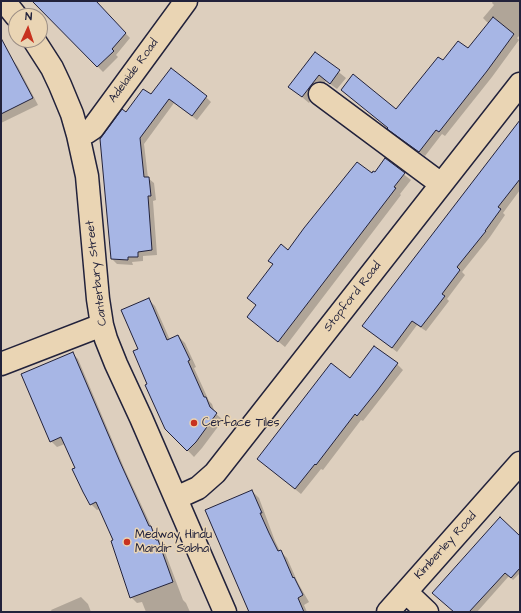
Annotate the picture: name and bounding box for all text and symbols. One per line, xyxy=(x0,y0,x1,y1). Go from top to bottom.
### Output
north arrow xyxy=(8,8,48,48)
text: N xyxy=(25,9,32,24)
street label: Adelaide Road xyxy=(106,36,162,106)
street label: Canterbury Street xyxy=(83,219,111,327)
street label: Stopford Road xyxy=(321,259,385,335)
place label: Cerface Tiles xyxy=(202,416,279,430)
marker: Cerface Tiles xyxy=(189,418,199,428)
street label: Kimberley Road xyxy=(412,509,480,583)
place label: Medway Hindu Mandir Sabha xyxy=(135,528,212,556)
marker: Medway Hindu Mandir Sabha xyxy=(122,537,132,547)

